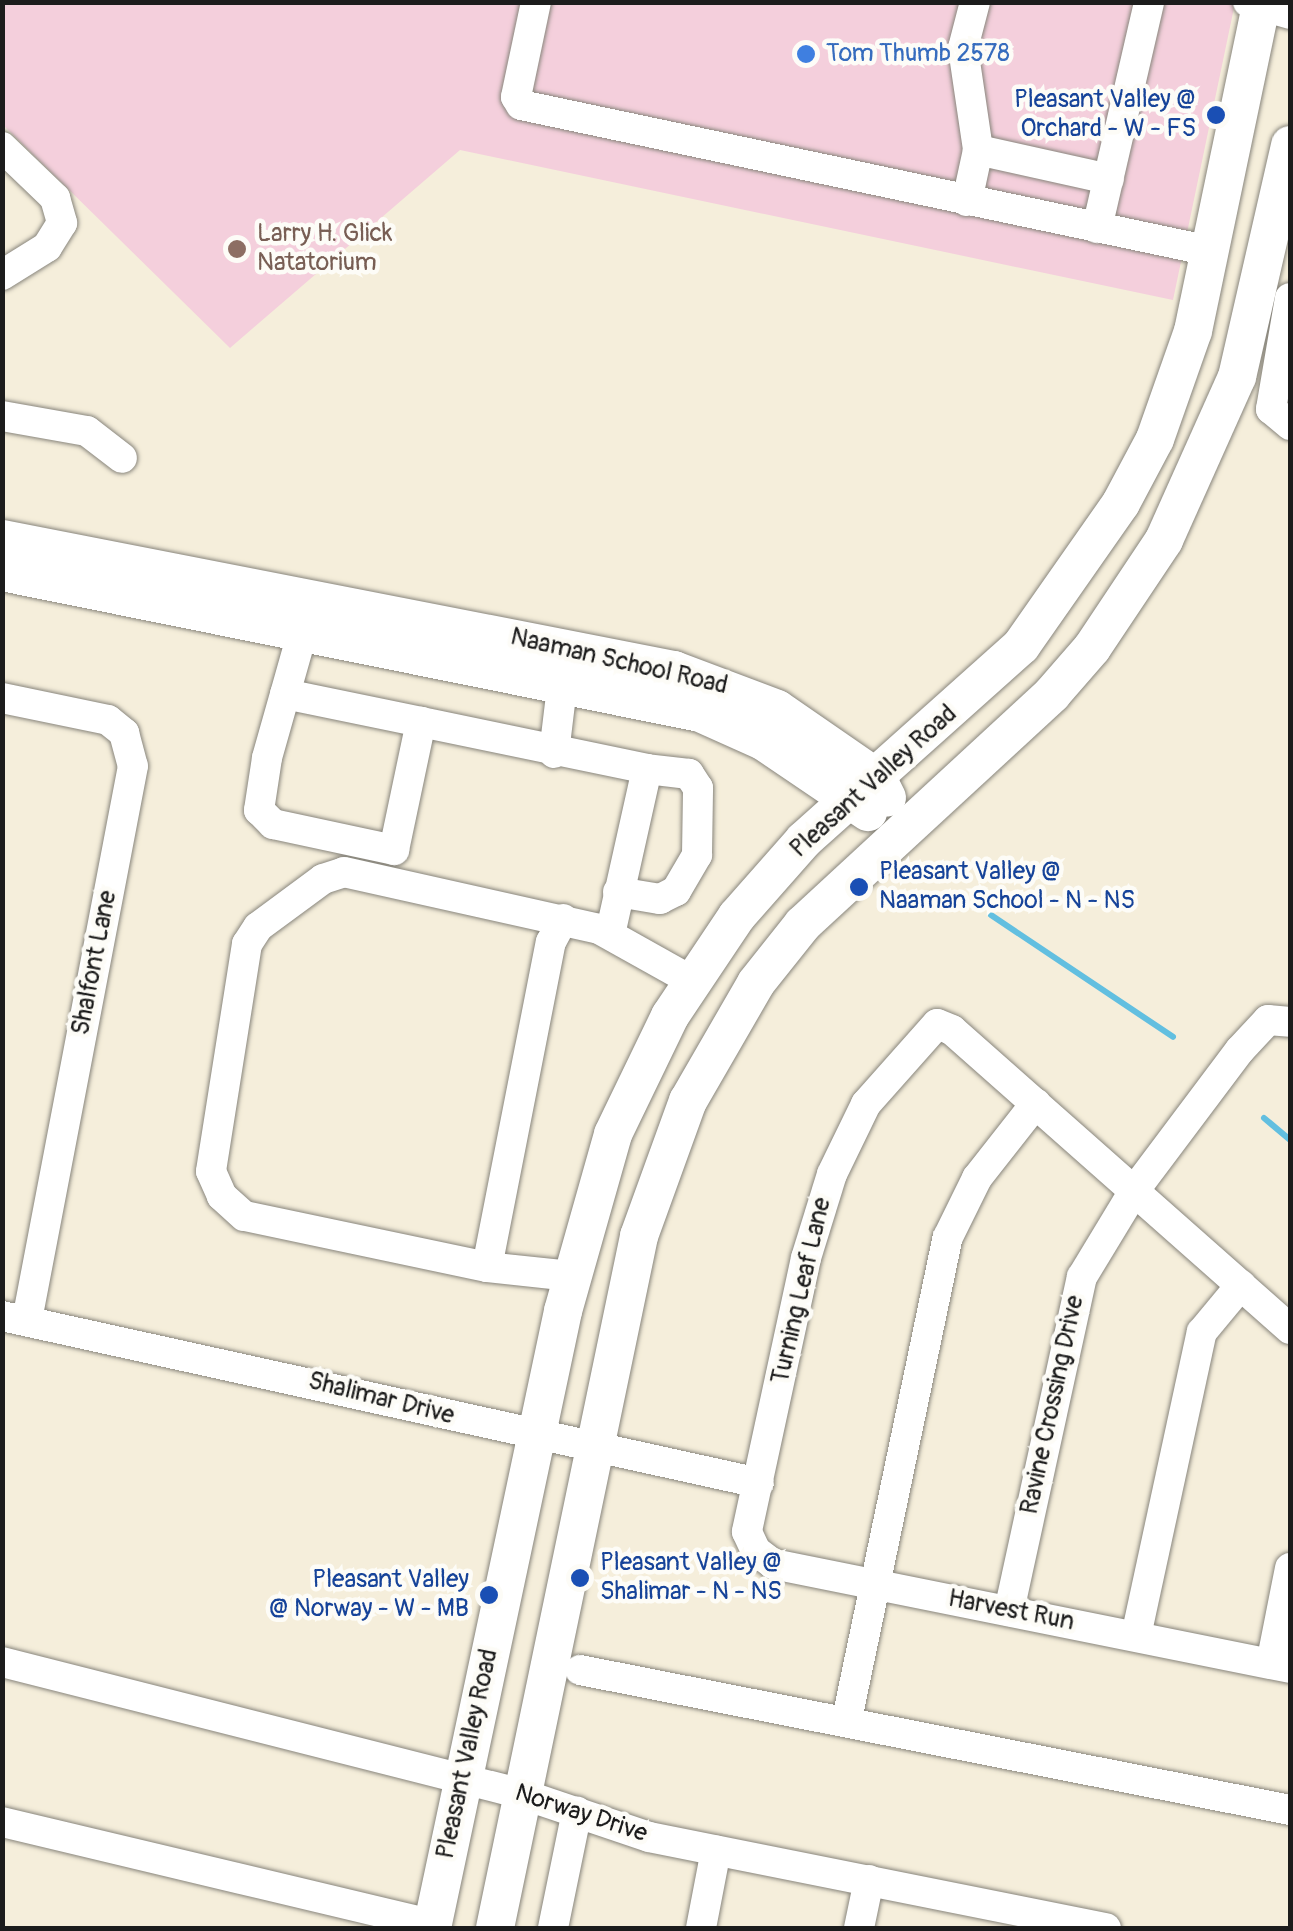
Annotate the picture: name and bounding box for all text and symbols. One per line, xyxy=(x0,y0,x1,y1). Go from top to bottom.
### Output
place label: Tom Thumb 2578 xyxy=(826,39,1010,69)
marker: Tom Thumb 2578 xyxy=(795,43,817,65)
place label: Pleasant Valley @ Orchard - W - FS xyxy=(1014,86,1196,145)
marker: Pleasant Valley @ Orchard - W - FS xyxy=(1205,104,1227,126)
place label: Larry H. Glick Natatorium xyxy=(257,220,392,279)
marker: Larry H. Glick Natatorium xyxy=(226,238,248,260)
street label: Naaman School Road xyxy=(508,622,730,702)
street label: Pleasant Valley Road xyxy=(785,699,963,865)
place label: Pleasant Valley @ Naaman School - N - NS xyxy=(879,858,1135,917)
marker: Pleasant Valley @ Naaman School - N - NS xyxy=(848,876,870,898)
street label: Shalfont Lane xyxy=(66,888,124,1038)
street label: Turning Leaf Lane xyxy=(766,1195,838,1387)
street label: Ravine Crossing Drive xyxy=(1015,1293,1091,1517)
street label: Shalimar Drive xyxy=(305,1366,457,1432)
place label: Pleasant Valley @ Shalimar - N - NS xyxy=(600,1549,782,1608)
place label: Pleasant Valley @ Norway - W - MB xyxy=(269,1566,469,1625)
marker: Pleasant Valley @ Shalimar - N - NS xyxy=(569,1567,591,1589)
marker: Pleasant Valley @ Norway - W - MB xyxy=(478,1584,500,1606)
street label: Harvest Run xyxy=(945,1584,1077,1638)
street label: Pleasant Valley Road xyxy=(431,1646,505,1862)
street label: Norway Drive xyxy=(511,1779,651,1849)

